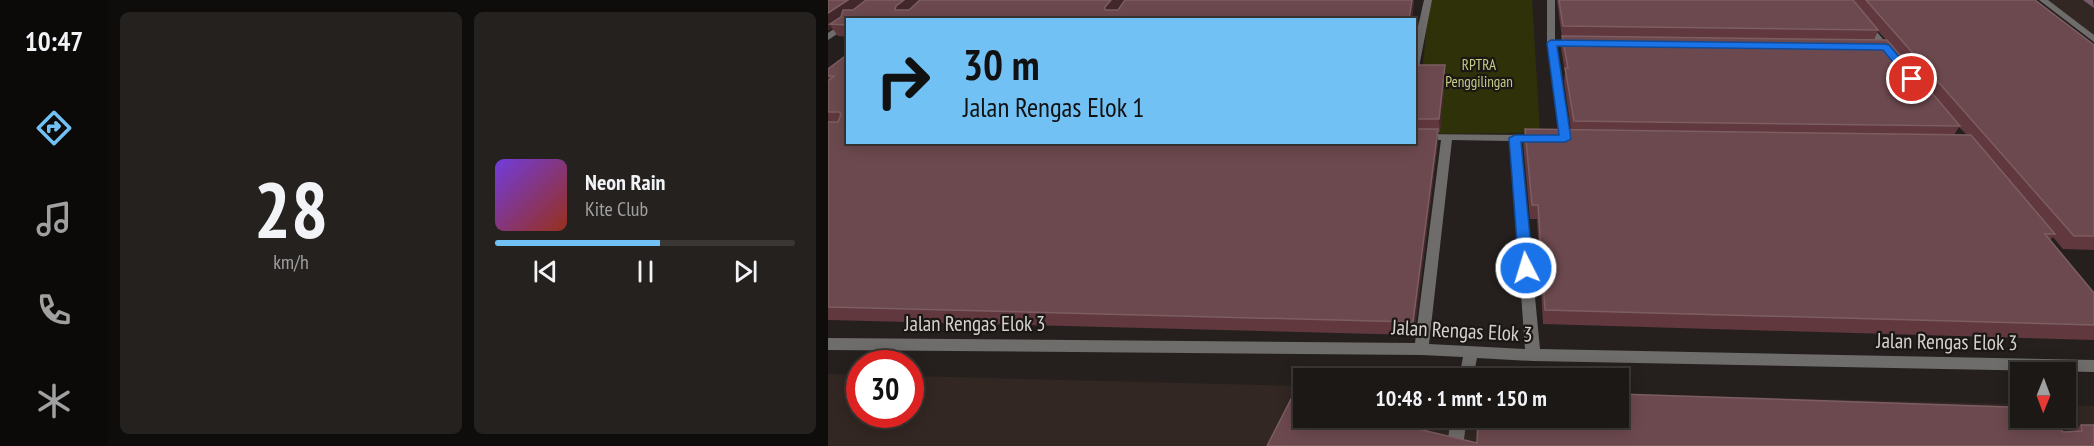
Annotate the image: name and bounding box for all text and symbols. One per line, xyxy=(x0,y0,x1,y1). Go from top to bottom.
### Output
text: 10:47 xyxy=(25,24,83,58)
text: 30 m xyxy=(963,37,1040,92)
icon: right xyxy=(864,42,942,120)
pin xyxy=(1886,53,1937,104)
park label: RPTRA Penggilingan xyxy=(1445,55,1513,91)
icon: arrive xyxy=(1895,62,1928,95)
text: Jalan Rengas Elok 1 xyxy=(963,90,1144,124)
icon: directions xyxy=(33,107,75,149)
text: 28 xyxy=(254,159,328,260)
text: Neon Rain xyxy=(585,168,665,196)
text: Kite Club xyxy=(585,196,648,222)
icon: music xyxy=(33,198,75,240)
position arrow xyxy=(1494,236,1558,300)
text: km/h xyxy=(273,249,309,275)
icon: previous xyxy=(529,255,562,288)
icon: pause xyxy=(629,255,662,288)
icon: next xyxy=(729,255,762,288)
icon: phone xyxy=(33,289,75,331)
street label: Jalan Rengas Elok 3 xyxy=(903,310,1046,337)
street label: Jalan Rengas Elok 3 xyxy=(1390,313,1533,348)
street label: Jalan Rengas Elok 3 xyxy=(1875,327,2018,356)
speed limit sign: 30 xyxy=(846,350,924,428)
north arrow xyxy=(2010,362,2076,428)
map controls xyxy=(2010,362,2076,428)
icon: climate xyxy=(33,380,75,422)
text: 10:48 · 1 mnt · 150 m xyxy=(1375,384,1547,412)

